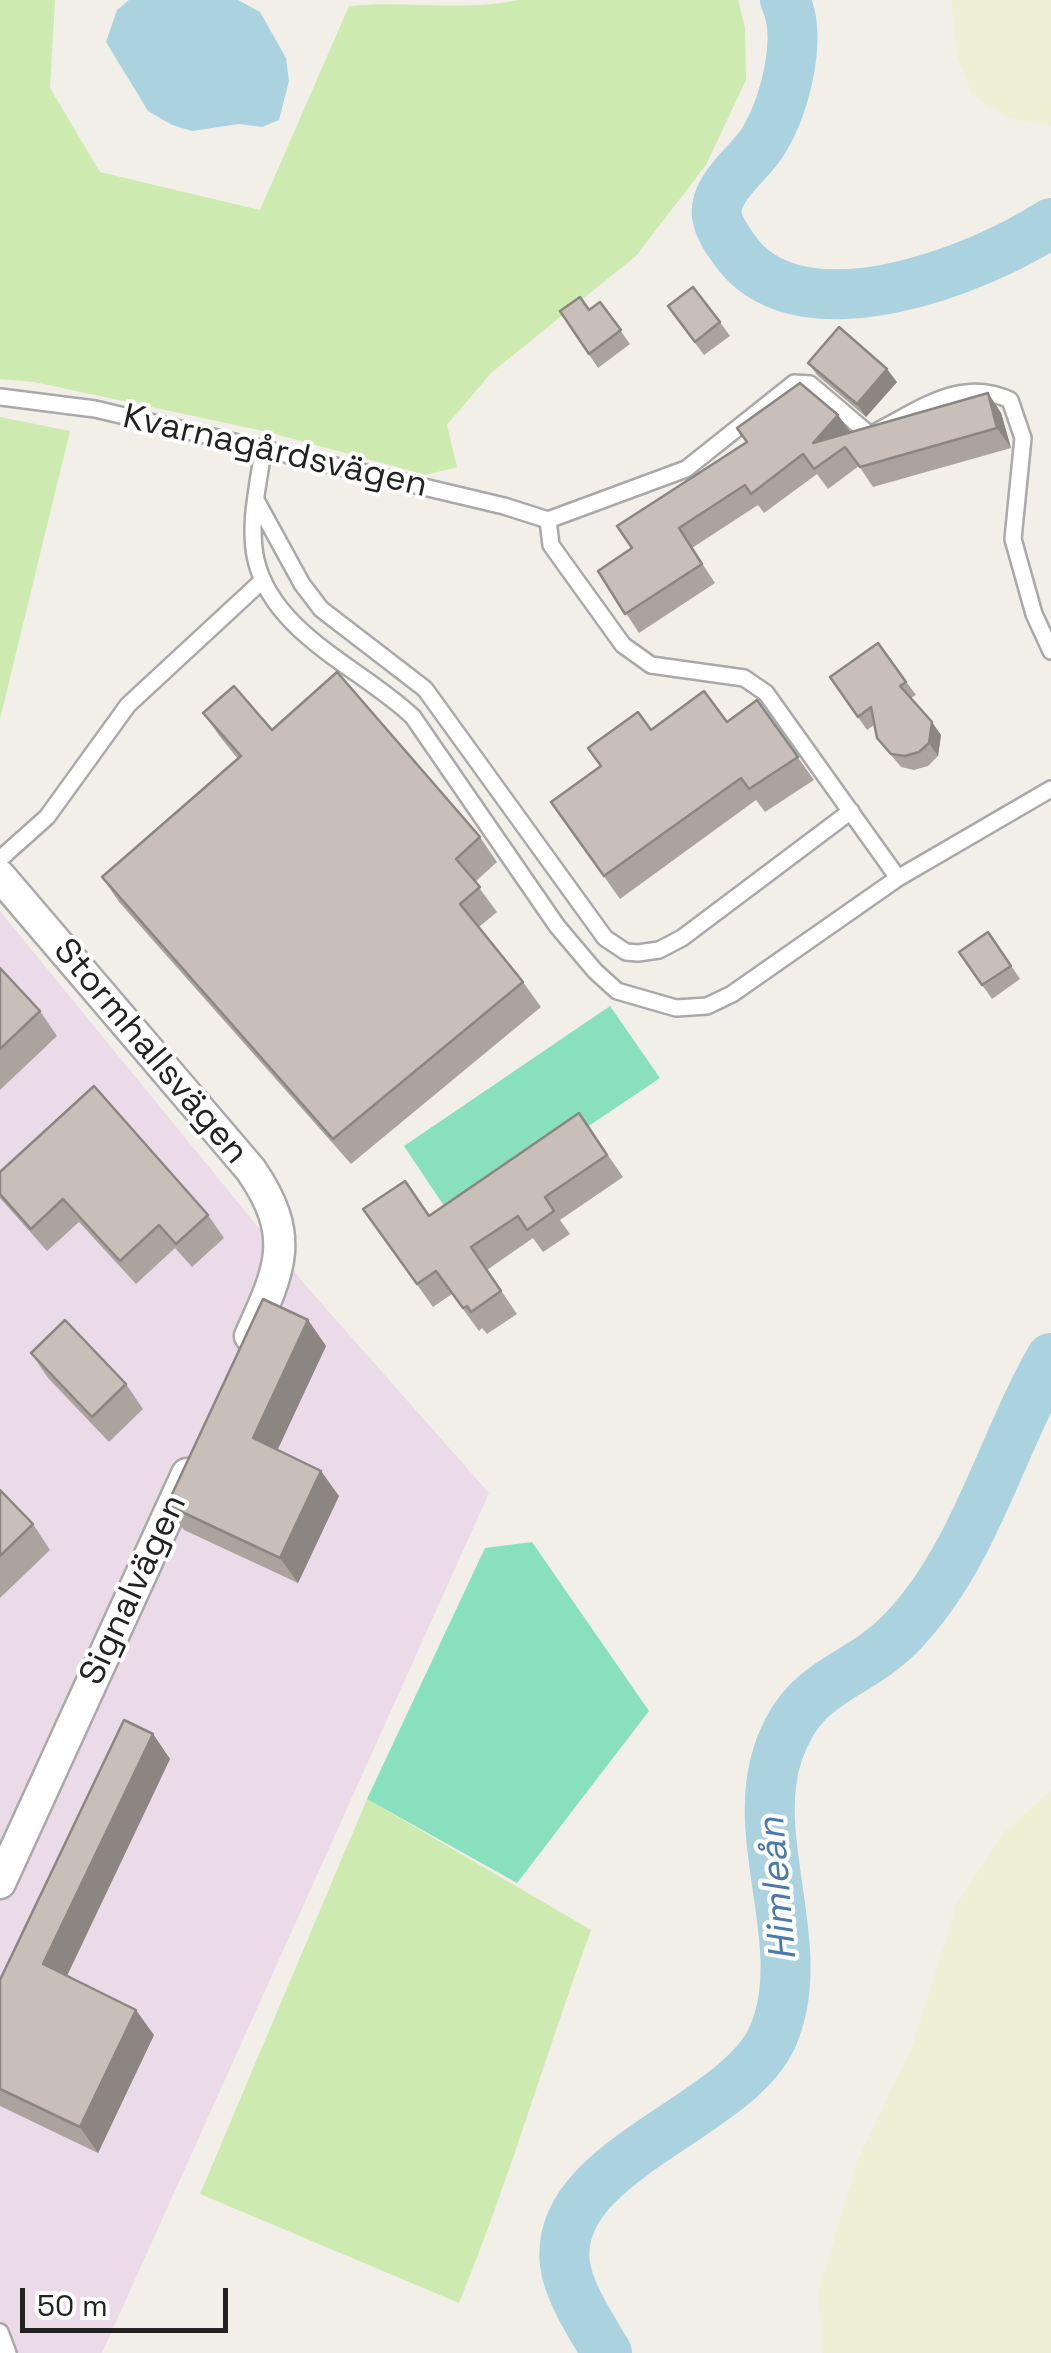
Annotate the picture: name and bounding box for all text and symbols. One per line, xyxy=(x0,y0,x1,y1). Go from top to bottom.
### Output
street label: Kvarnagårdsvägen xyxy=(119,397,431,507)
street label: Stormhallsvägen xyxy=(44,931,256,1173)
street label: Signalvägen xyxy=(72,1488,196,1692)
water label: Himleån xyxy=(750,1815,808,1963)
scale bar xyxy=(25,2268,232,2330)
text: 50 m xyxy=(37,2286,108,2325)

